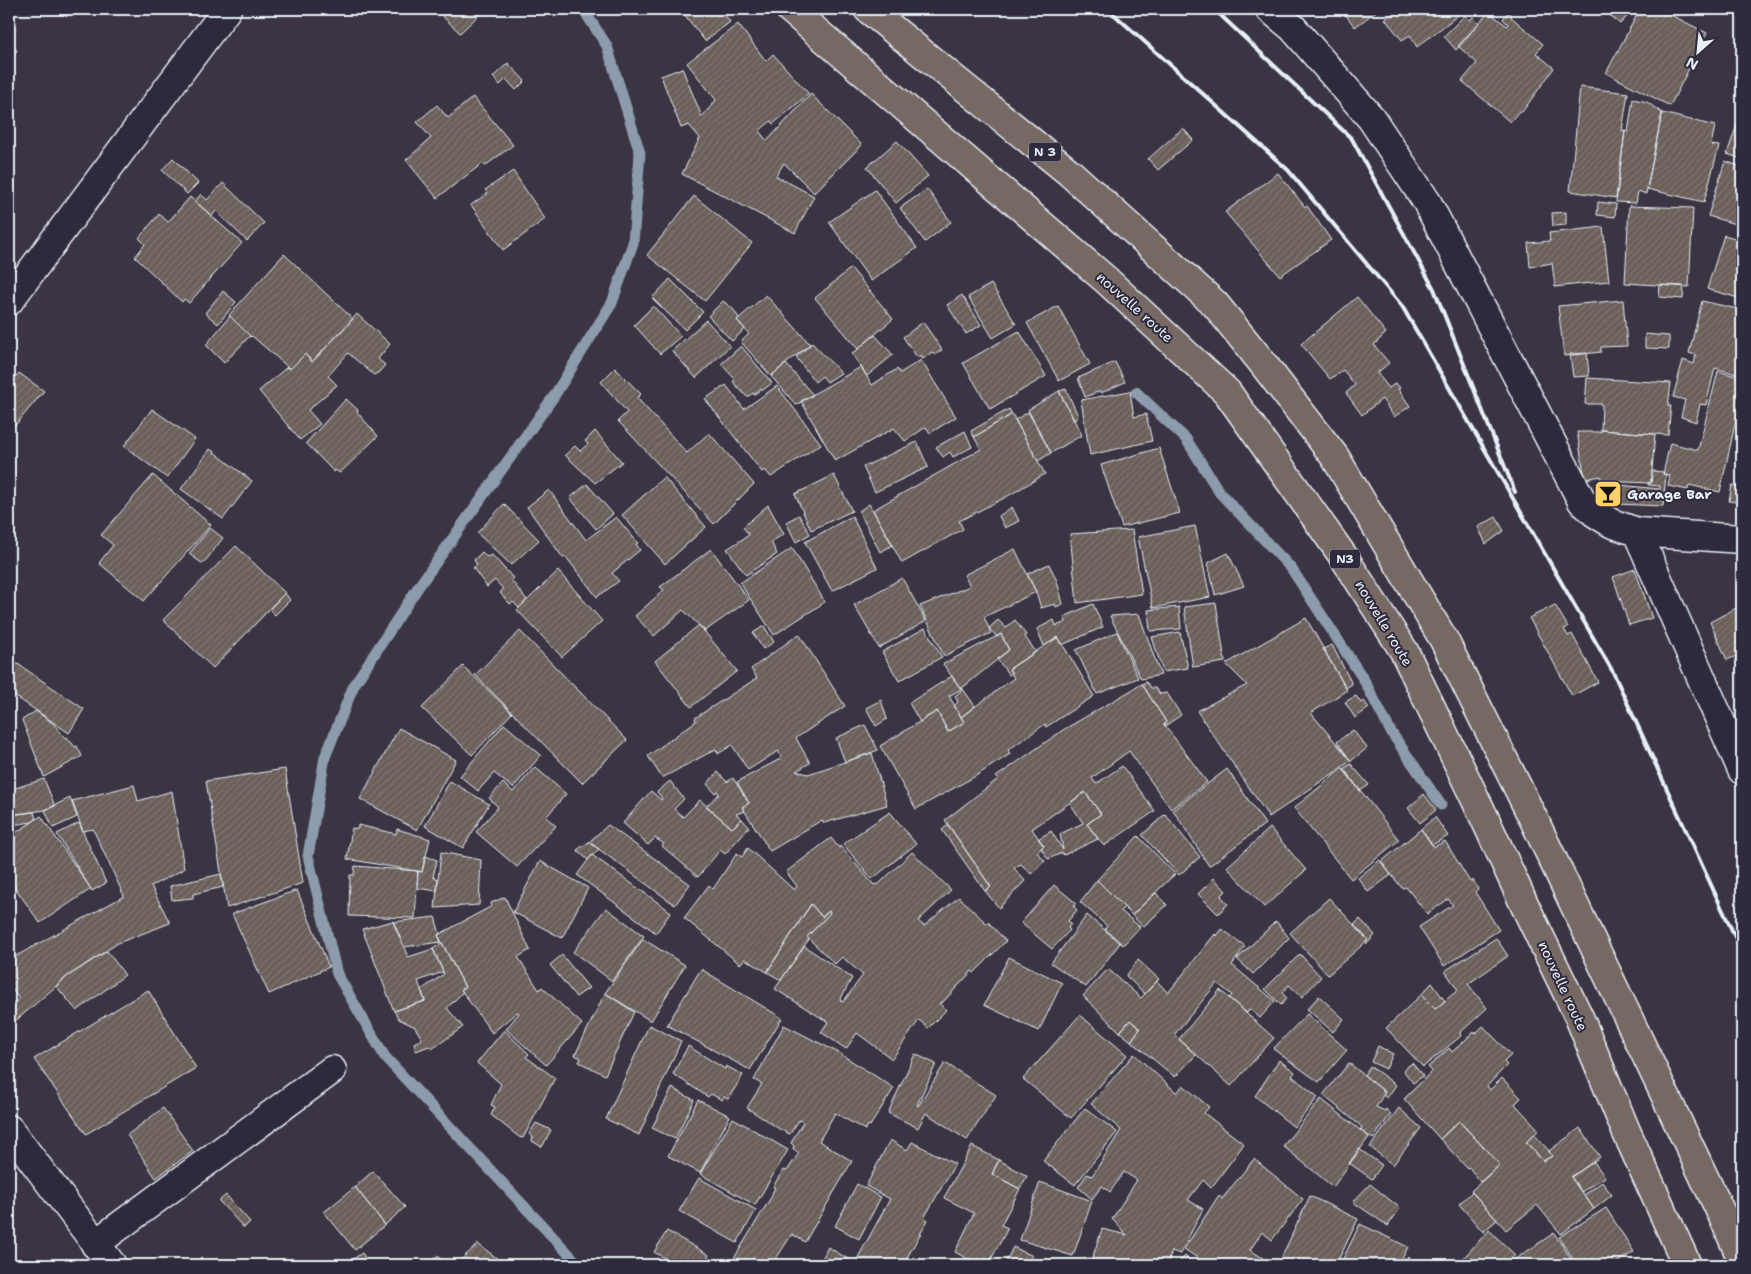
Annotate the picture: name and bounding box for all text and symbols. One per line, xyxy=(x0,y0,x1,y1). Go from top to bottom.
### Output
north arrow xyxy=(1674,28,1724,78)
text: N xyxy=(1683,53,1701,74)
road number: N 3 xyxy=(1029,142,1061,162)
street label: nouvelle route xyxy=(1093,268,1177,346)
bar icon: Garage Bar xyxy=(1593,479,1623,509)
place label: Garage Bar xyxy=(1627,485,1712,503)
road number: N3 xyxy=(1330,550,1360,568)
street label: nouvelle route xyxy=(1351,577,1417,669)
street label: nouvelle route xyxy=(1534,938,1592,1034)

